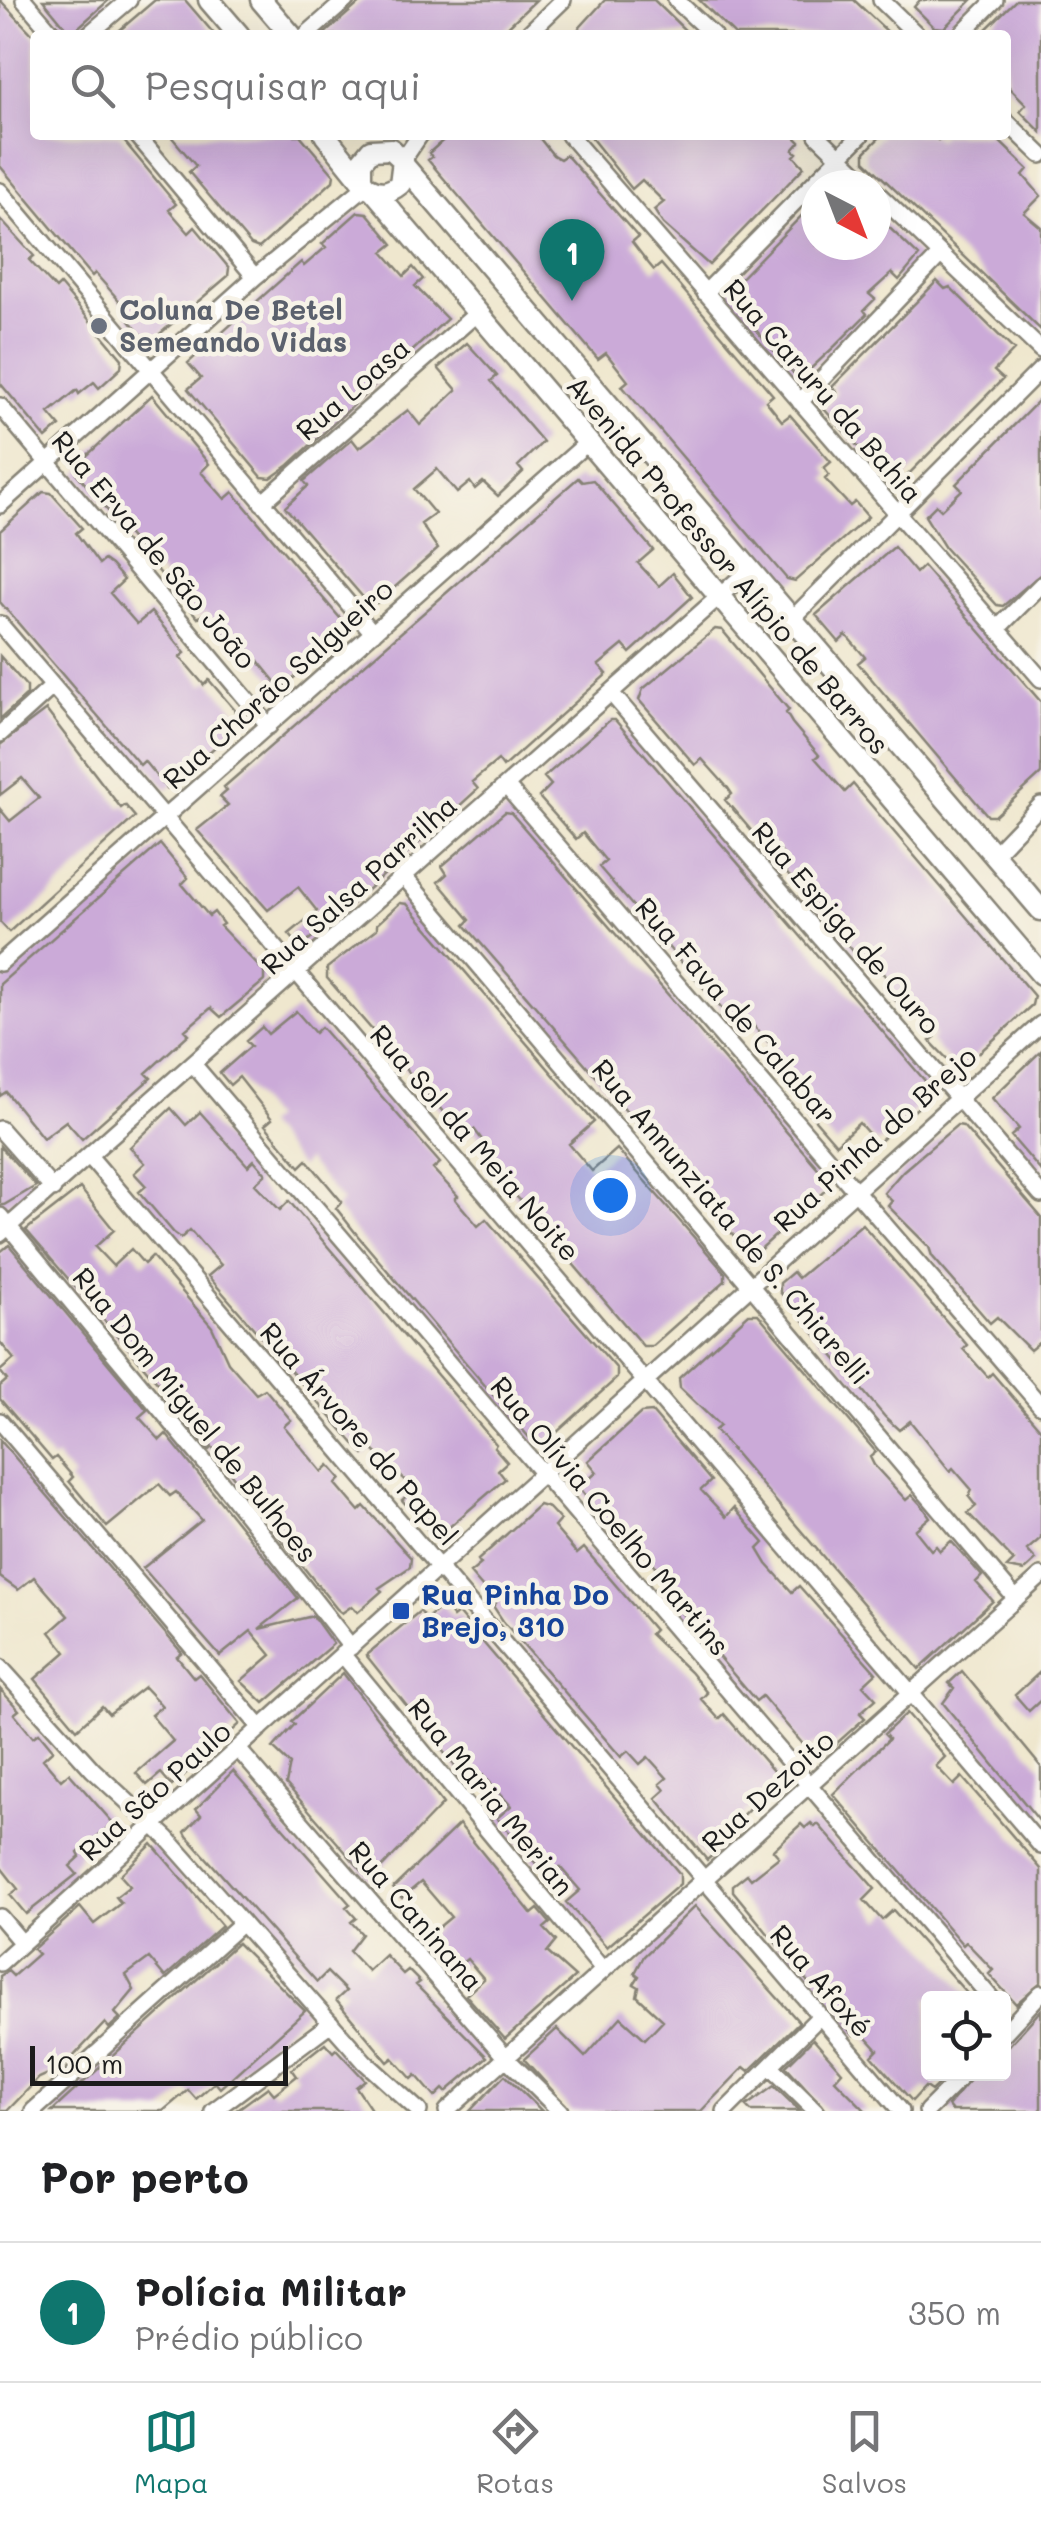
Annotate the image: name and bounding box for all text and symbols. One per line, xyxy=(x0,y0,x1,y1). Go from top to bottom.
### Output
search box xyxy=(30,30,1011,140)
icon: search xyxy=(65,58,120,113)
text: Pesquisar aqui xyxy=(145,60,421,110)
north arrow xyxy=(801,170,891,260)
pin: 1 xyxy=(540,218,604,301)
street label: Rua Caruru da Bahia xyxy=(716,271,931,510)
place label: Coluna De Betel Semeando Vidas xyxy=(119,291,347,359)
marker: Coluna De Betel Semeando Vidas xyxy=(88,315,110,337)
street label: Rua Loasa xyxy=(288,329,417,448)
street label: Avenida Professor Alípio de Barros xyxy=(560,368,898,761)
street label: Rua Erva de São João xyxy=(45,423,265,676)
street label: Rua Chorão Salgueiro xyxy=(155,570,400,796)
street label: Rua Salsa Parrilha xyxy=(253,787,464,982)
street label: Rua Espiga de Ouro xyxy=(745,814,949,1041)
street label: Rua Fava de Calabar xyxy=(628,889,845,1131)
street label: Rua Sol da Meia Noite xyxy=(363,1016,589,1268)
street label: Rua Pinha do Brejo xyxy=(765,1038,983,1239)
street label: Rua Annunziata de S. Chiarelli xyxy=(585,1051,879,1392)
your location xyxy=(585,1170,636,1221)
street label: Rua Dom Miguel de Bulhoes xyxy=(65,1259,326,1569)
street label: Rua Árvore do Papel xyxy=(253,1314,467,1552)
street label: Rua Olívia Coelho Martins xyxy=(483,1368,738,1662)
place label: Rua Pinha Do Brejo, 310 xyxy=(421,1576,609,1644)
marker: Rua Pinha Do Brejo, 310 xyxy=(390,1600,412,1622)
street label: Rua Maria Merian xyxy=(401,1690,582,1902)
street label: Rua São Paulo xyxy=(71,1713,238,1868)
street label: Rua Dezoito xyxy=(694,1721,841,1859)
street label: Rua Caninana xyxy=(342,1833,492,1998)
street label: Rua Afoxé xyxy=(763,1916,881,2044)
map controls xyxy=(921,1991,1011,2081)
button: locate xyxy=(921,1991,1011,2081)
scale bar xyxy=(30,2041,288,2086)
text: 100 m xyxy=(45,2045,123,2081)
text: Por perto xyxy=(40,2149,249,2204)
text: Polícia Militar xyxy=(135,2266,407,2316)
text: 1 xyxy=(65,2291,80,2333)
text: 350 m xyxy=(908,2291,1001,2333)
text: Prédio público xyxy=(135,2316,363,2358)
tab: Mapa xyxy=(134,2404,208,2500)
tab: Rotas xyxy=(476,2404,554,2500)
tab: Salvos xyxy=(822,2404,907,2500)

